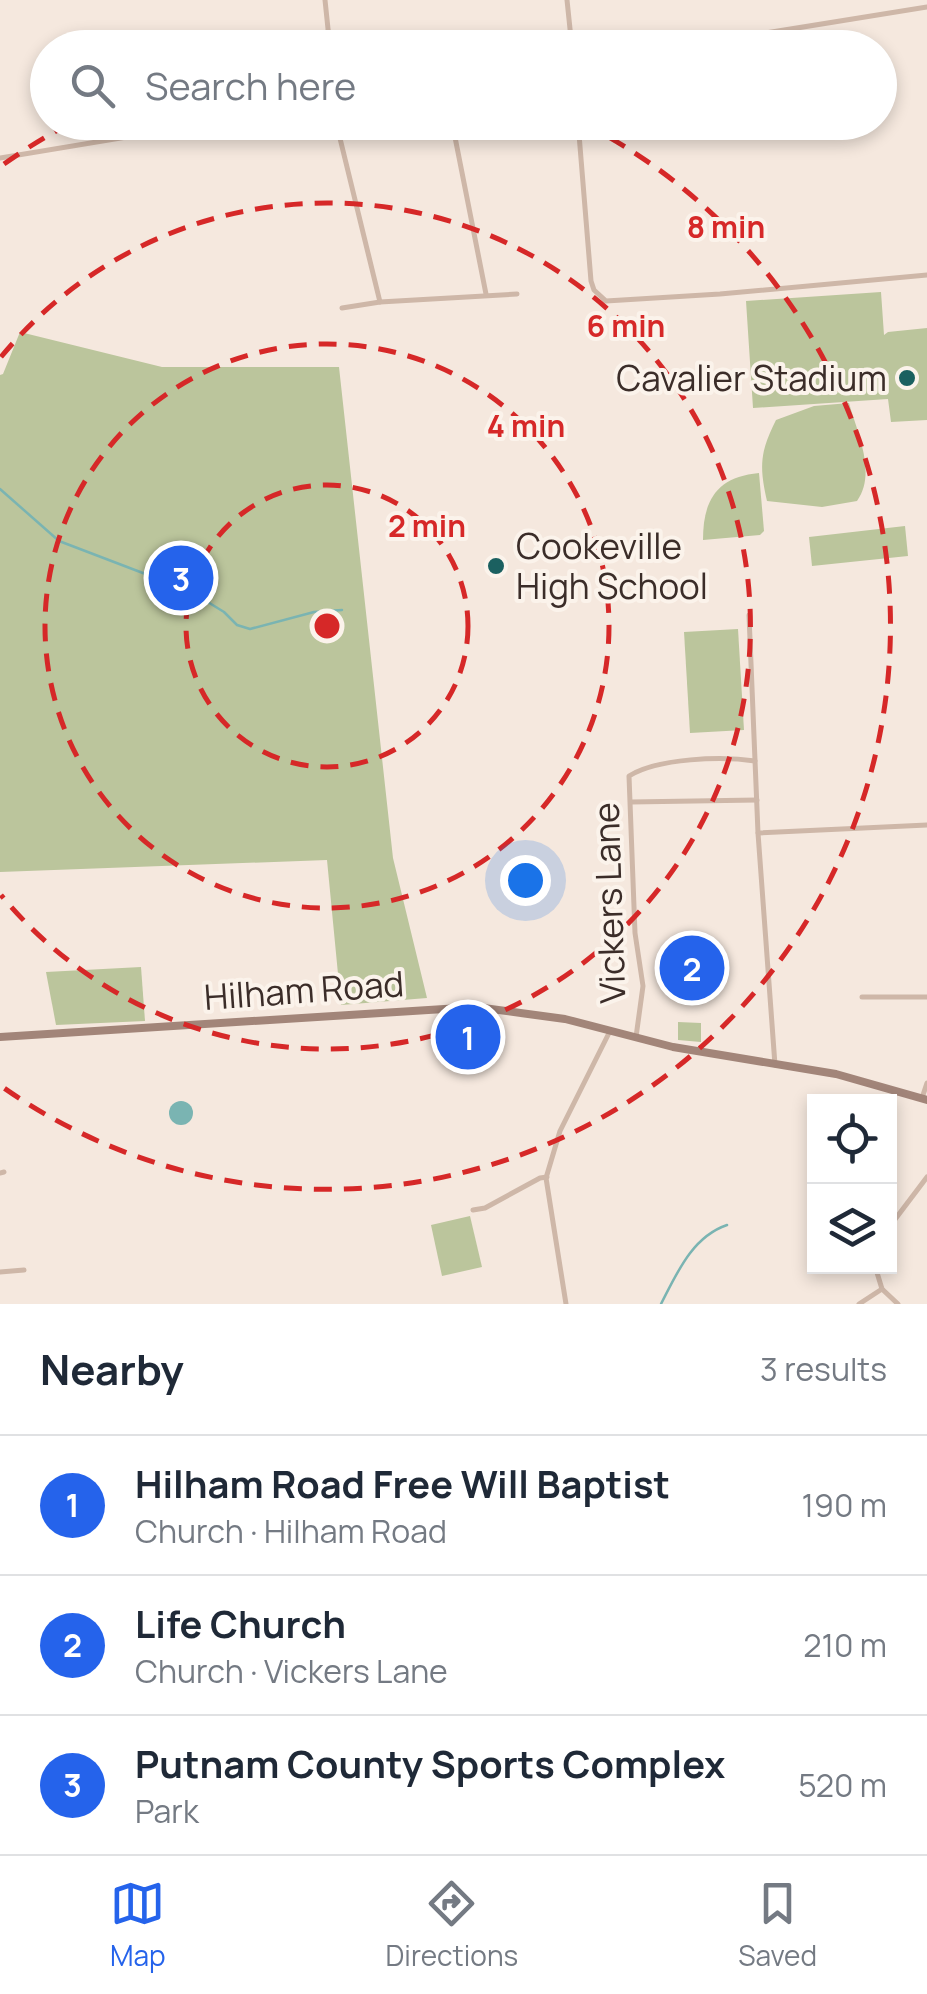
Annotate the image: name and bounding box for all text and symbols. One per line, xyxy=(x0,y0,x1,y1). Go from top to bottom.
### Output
search box xyxy=(30,30,897,140)
icon: search xyxy=(65,58,120,113)
text: Search here xyxy=(145,59,356,111)
text: 8 min xyxy=(687,206,765,247)
text: 6 min xyxy=(587,305,665,346)
place label: Cavalier Stadium xyxy=(616,354,887,402)
marker: Cavalier Stadium xyxy=(896,367,918,389)
text: 4 min xyxy=(487,405,565,446)
text: 2 min xyxy=(388,505,466,546)
place label: Cookeville High School xyxy=(516,522,708,610)
pin: 3 xyxy=(148,540,214,616)
marker: Cookeville High School xyxy=(485,555,507,577)
centre of rings xyxy=(309,608,345,644)
street label: Vickers Lane xyxy=(582,802,636,1004)
your location xyxy=(500,855,551,906)
pin: 2 xyxy=(660,930,724,1006)
street label: Hilham Road xyxy=(202,959,406,1021)
pin: 1 xyxy=(436,1000,500,1074)
map controls xyxy=(807,1094,897,1274)
button: locate xyxy=(807,1094,897,1184)
button: layers xyxy=(807,1184,897,1274)
text: Nearby xyxy=(40,1340,184,1398)
text: 3 results xyxy=(760,1347,887,1391)
text: Hilham Road Free Will Baptist xyxy=(135,1457,670,1509)
text: 1 xyxy=(65,1483,80,1527)
text: 190 m xyxy=(802,1483,887,1527)
text: Church · Hilham Road xyxy=(135,1509,447,1553)
text: Life Church xyxy=(135,1597,346,1649)
text: 2 xyxy=(63,1623,82,1667)
text: 210 m xyxy=(803,1623,887,1667)
text: Church · Vickers Lane xyxy=(135,1649,448,1693)
text: Putnam County Sports Complex xyxy=(135,1737,725,1789)
text: 3 xyxy=(63,1763,82,1807)
text: 520 m xyxy=(798,1763,887,1807)
text: Park xyxy=(135,1789,199,1833)
tab: Map xyxy=(110,1876,166,1974)
tab: Directions xyxy=(386,1876,518,1974)
tab: Saved xyxy=(738,1876,817,1974)

